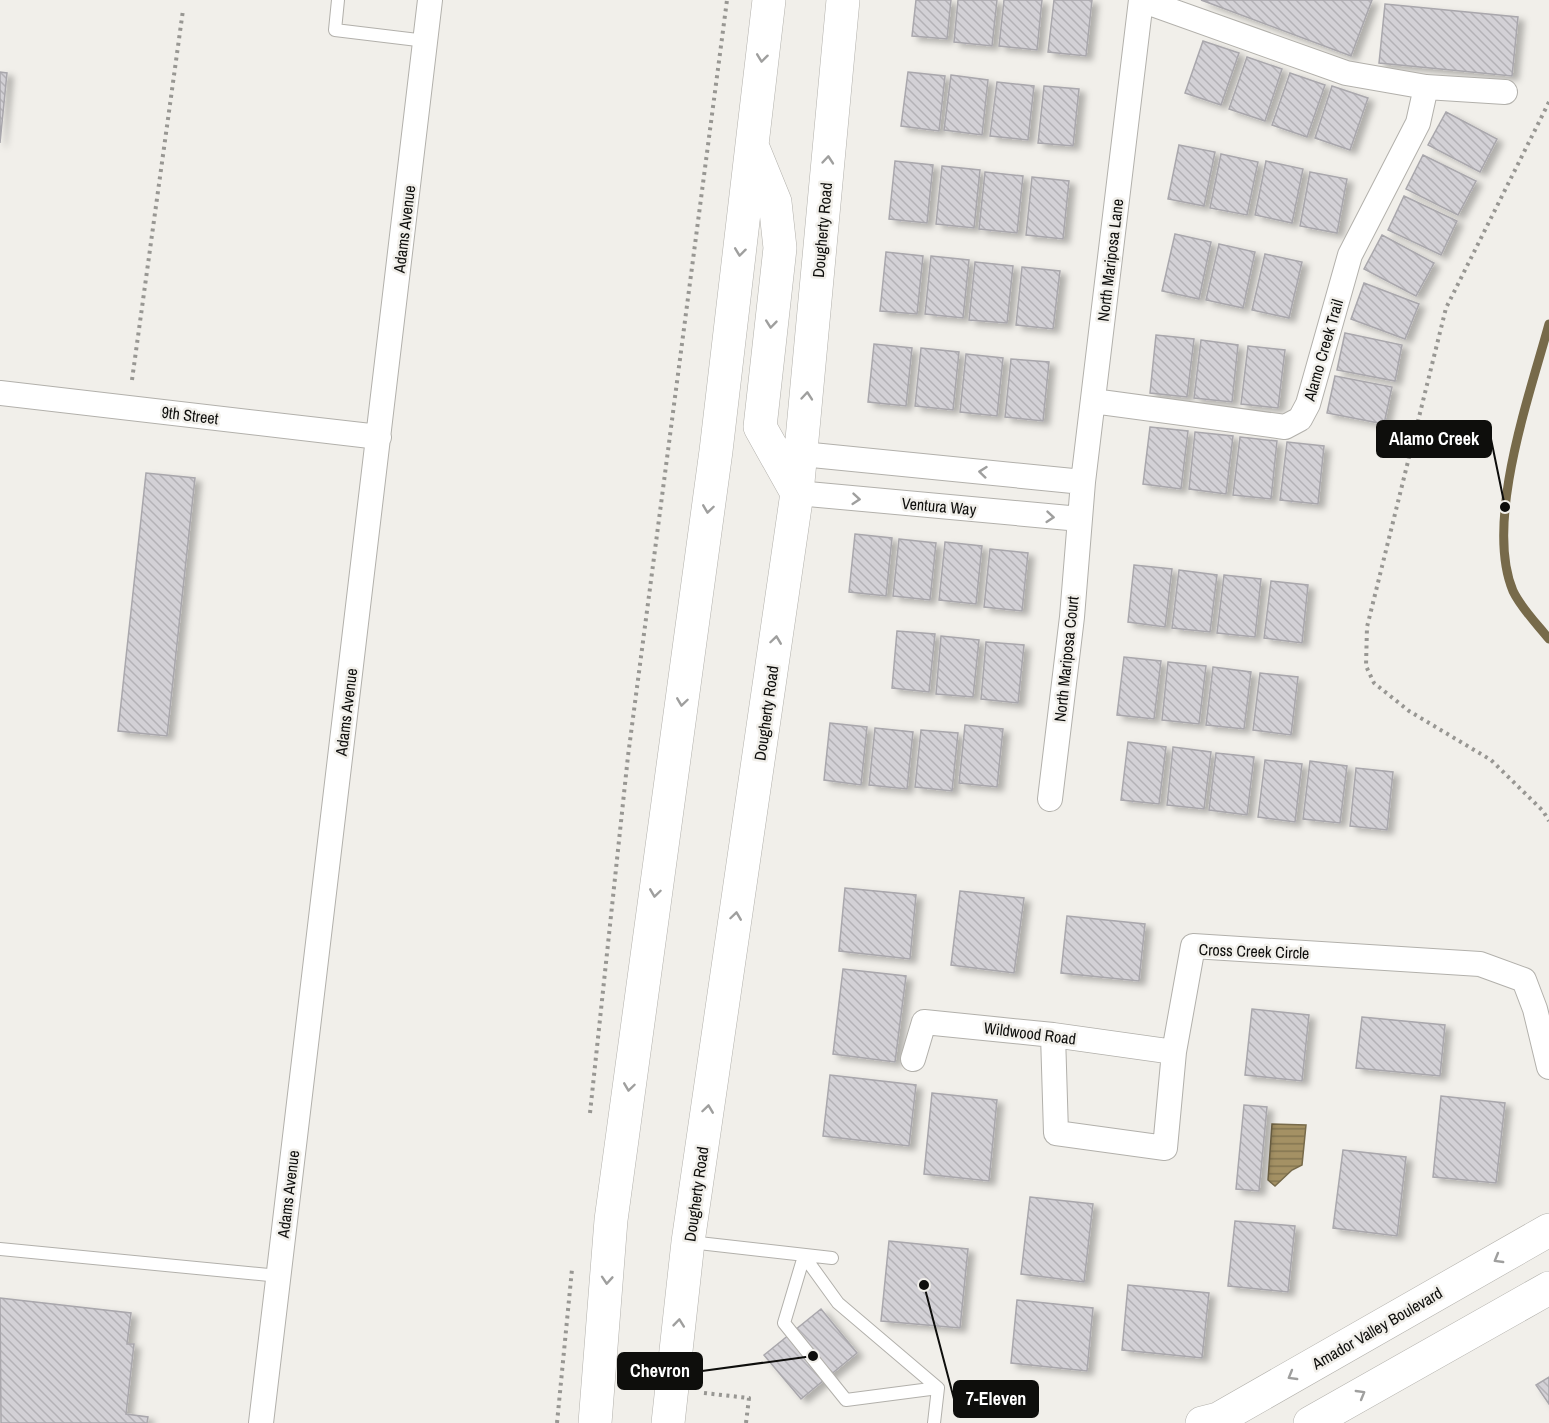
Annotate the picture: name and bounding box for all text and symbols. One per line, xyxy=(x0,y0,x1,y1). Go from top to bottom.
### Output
one-way arrow xyxy=(756,54,769,63)
one-way arrow xyxy=(821,155,834,164)
street label: Dougherty Road xyxy=(807,181,837,279)
street label: Adams Avenue xyxy=(388,184,420,275)
street label: North Mariposa Lane xyxy=(1092,197,1128,323)
one-way arrow xyxy=(734,247,746,256)
street label: Alamo Creek Trail xyxy=(1298,296,1348,404)
one-way arrow xyxy=(766,319,778,329)
one-way arrow xyxy=(800,391,813,400)
street label: 9th Street xyxy=(160,401,220,429)
callout: Alamo Creek xyxy=(1377,421,1491,457)
text: Alamo Creek xyxy=(1389,426,1480,451)
one-way arrow xyxy=(979,466,988,479)
one-way arrow xyxy=(851,492,860,505)
street label: Ventura Way xyxy=(901,492,978,520)
one-way arrow xyxy=(703,505,715,514)
one-way arrow xyxy=(1045,510,1054,523)
street label: North Mariposa Court xyxy=(1048,595,1084,723)
one-way arrow xyxy=(770,635,782,645)
street label: Dougherty Road xyxy=(748,664,784,762)
street label: Adams Avenue xyxy=(330,667,362,758)
one-way arrow xyxy=(676,698,688,707)
one-way arrow xyxy=(650,889,662,898)
one-way arrow xyxy=(729,912,741,921)
street label: Cross Creek Circle xyxy=(1198,938,1310,964)
street label: Wildwood Road xyxy=(983,1016,1077,1050)
one-way arrow xyxy=(624,1082,636,1091)
one-way arrow xyxy=(701,1104,713,1114)
street label: Dougherty Road xyxy=(678,1145,714,1243)
street label: Adams Avenue xyxy=(272,1149,304,1240)
one-way arrow xyxy=(1494,1252,1504,1263)
one-way arrow xyxy=(600,1276,613,1285)
street label: Amador Valley Boulevard xyxy=(1307,1282,1446,1375)
one-way arrow xyxy=(673,1319,685,1328)
callout: Chevron xyxy=(618,1353,702,1389)
text: Chevron xyxy=(630,1358,690,1383)
one-way arrow xyxy=(1288,1369,1298,1381)
callout: 7-Eleven xyxy=(954,1381,1038,1417)
text: 7-Eleven xyxy=(966,1386,1026,1411)
one-way arrow xyxy=(1355,1390,1365,1401)

